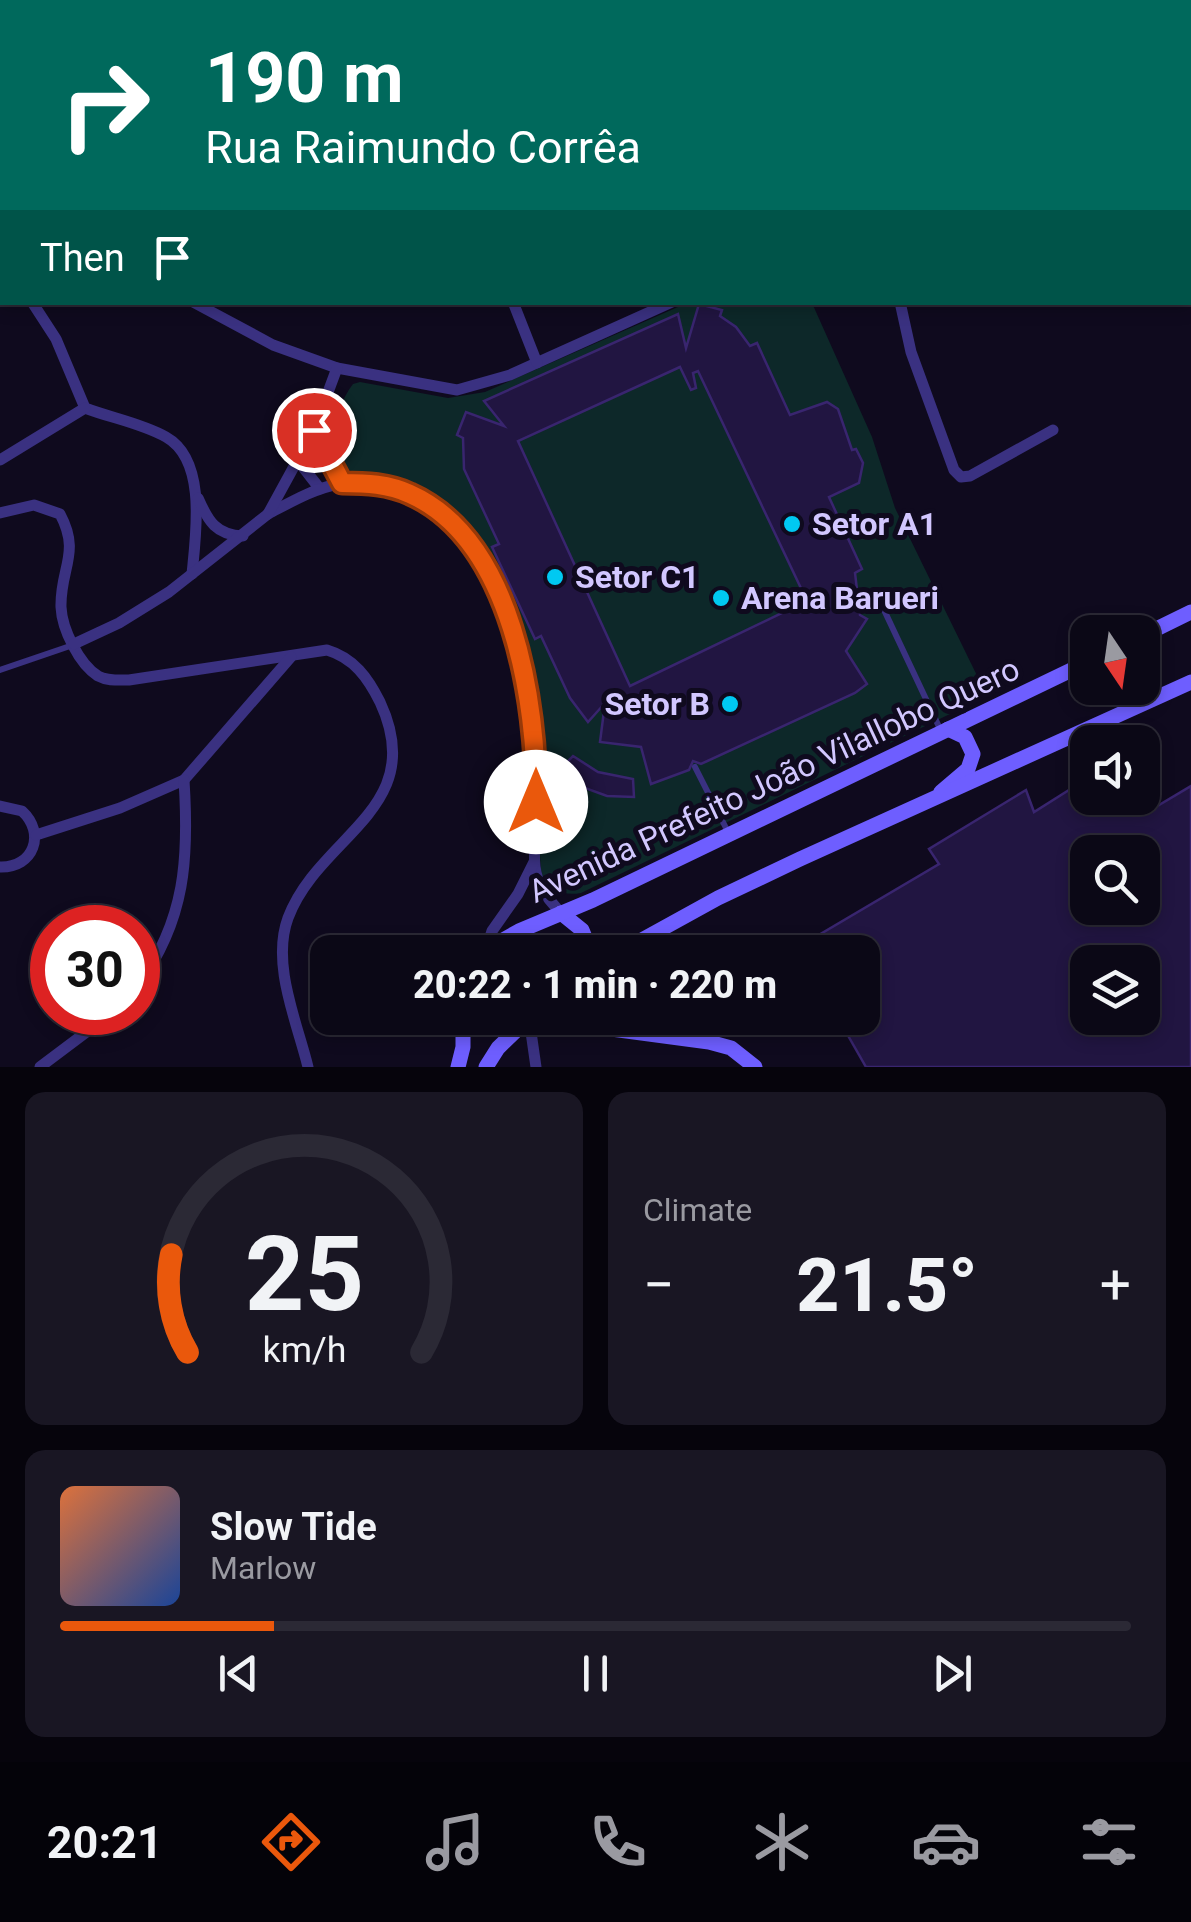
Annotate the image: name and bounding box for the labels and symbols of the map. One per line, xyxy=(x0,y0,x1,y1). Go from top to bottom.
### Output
pin xyxy=(272,388,357,473)
place label: Setor A1 xyxy=(812,505,937,543)
marker: Setor A1 xyxy=(781,513,803,535)
place label: Setor C1 xyxy=(575,558,699,596)
marker: Setor C1 xyxy=(544,566,566,588)
place label: Arena Barueri xyxy=(741,579,939,617)
marker: Arena Barueri xyxy=(710,587,732,609)
north arrow xyxy=(1070,615,1160,705)
street label: Avenida Prefeito João Vilallobo Quero xyxy=(523,649,1025,911)
place label: Setor B xyxy=(604,685,710,723)
marker: Setor B xyxy=(719,693,741,715)
position arrow xyxy=(484,750,588,854)
speed limit sign: 30 xyxy=(30,905,160,1035)

